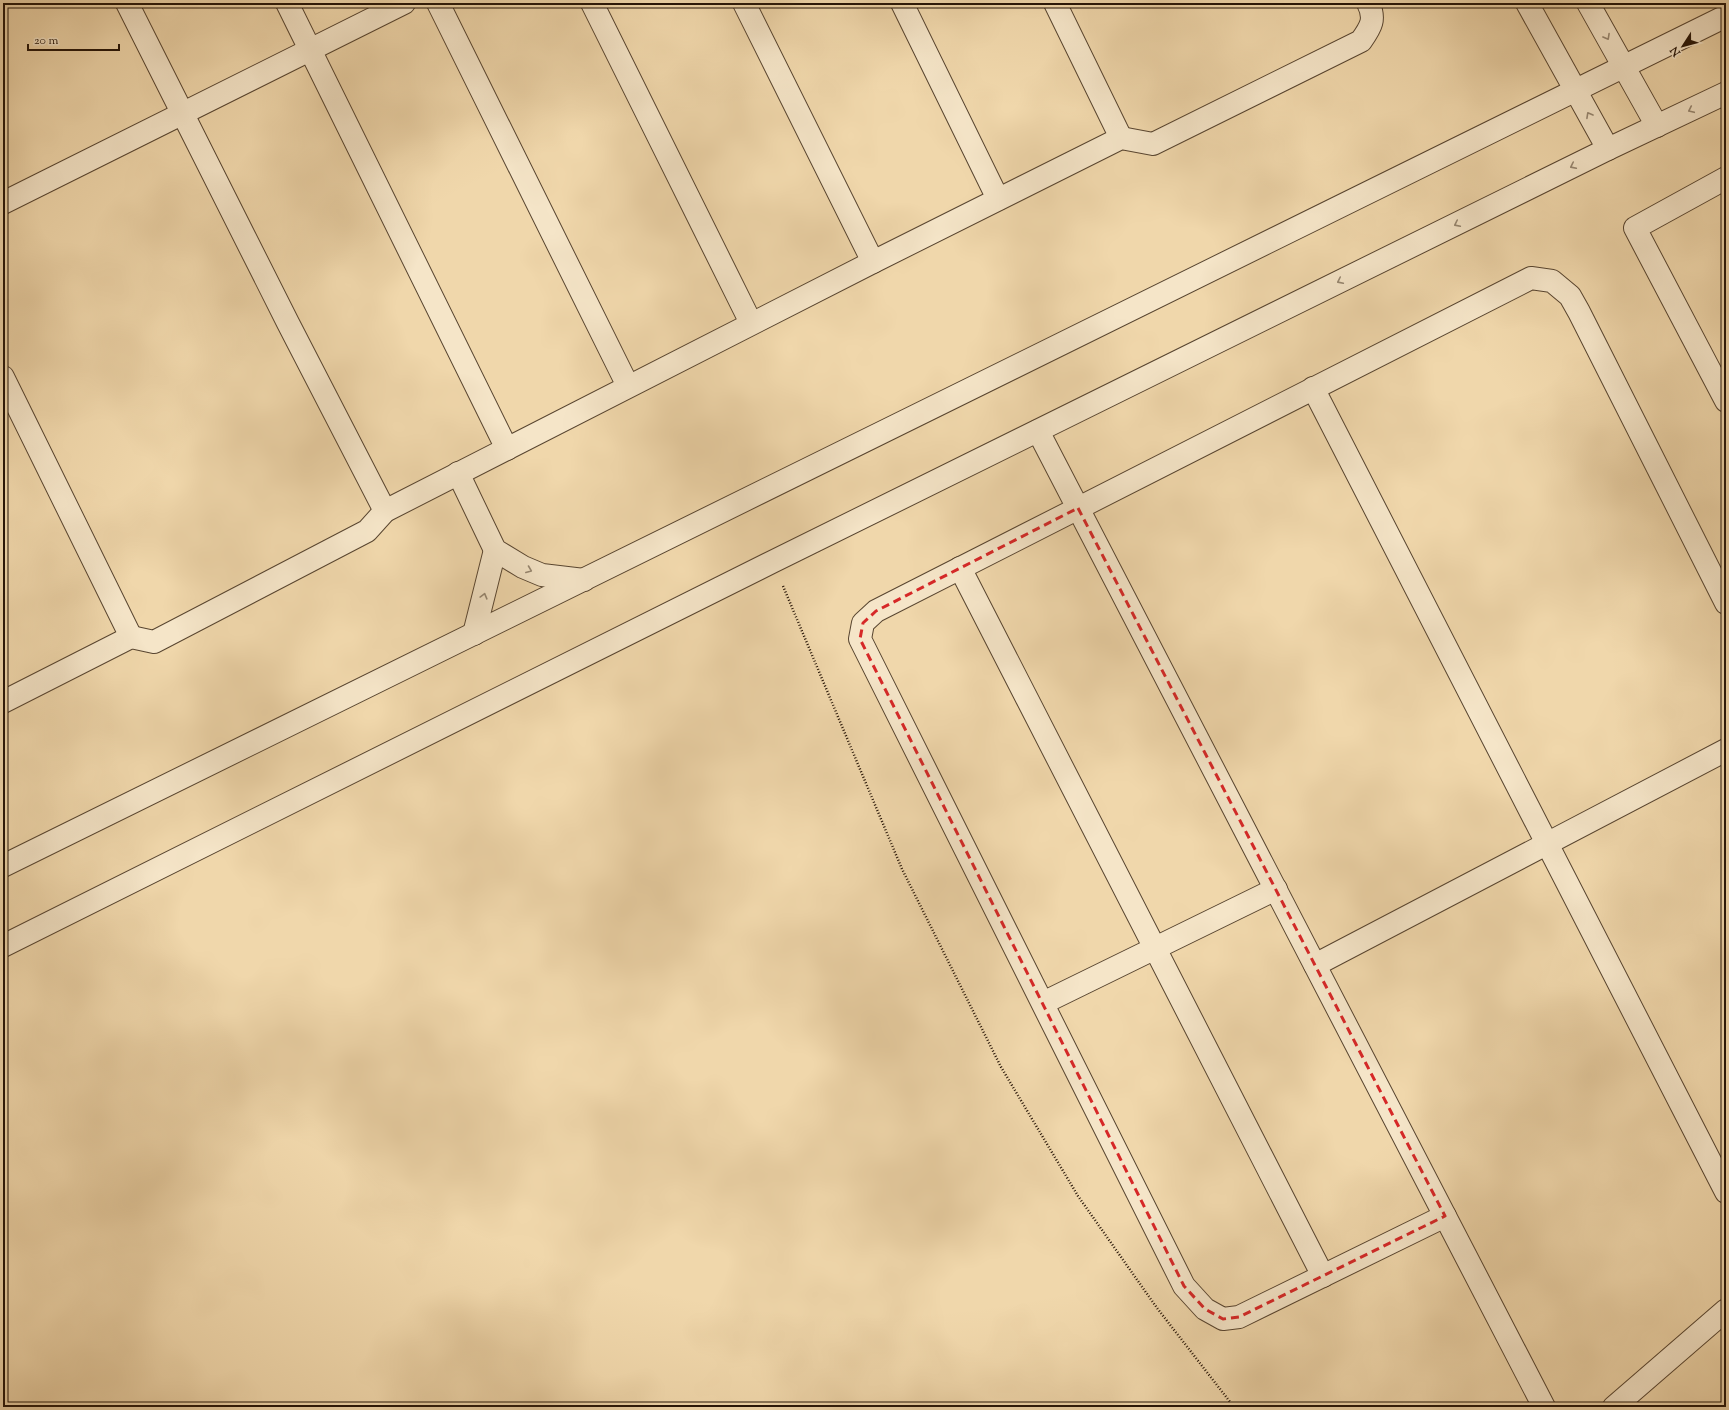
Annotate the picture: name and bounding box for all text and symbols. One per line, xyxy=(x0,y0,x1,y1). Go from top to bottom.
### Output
scale bar xyxy=(28,26,119,52)
north arrow xyxy=(1663,26,1703,66)
text: 20 m xyxy=(34,32,59,50)
one-way arrow xyxy=(1603,33,1610,40)
text: N xyxy=(1667,43,1685,60)
one-way arrow xyxy=(1687,105,1695,113)
one-way arrow xyxy=(1586,112,1593,119)
one-way arrow xyxy=(1570,161,1578,169)
one-way arrow xyxy=(1454,219,1461,227)
one-way arrow xyxy=(1337,276,1345,284)
one-way arrow xyxy=(524,565,532,573)
one-way arrow xyxy=(479,593,488,600)

